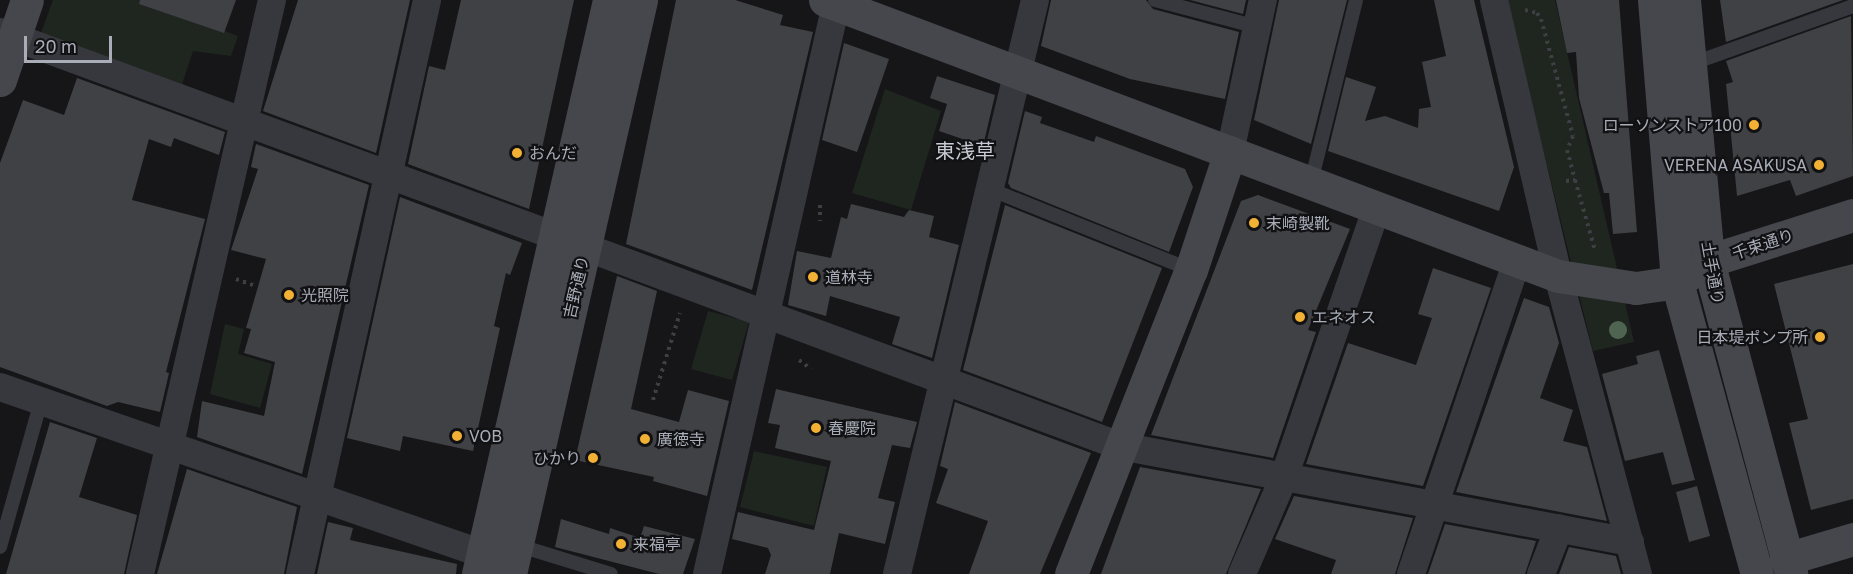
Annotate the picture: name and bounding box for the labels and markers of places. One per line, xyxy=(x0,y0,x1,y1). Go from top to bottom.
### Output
place label: ローソンストア100 xyxy=(1602,115,1742,135)
marker: ローソンストア100 xyxy=(1747,118,1761,132)
place label: おんだ xyxy=(529,143,577,163)
marker: おんだ xyxy=(510,146,524,160)
place label: VERENA ASAKUSA xyxy=(1664,155,1807,175)
marker: VERENA ASAKUSA xyxy=(1812,158,1826,172)
place label: 末崎製靴 xyxy=(1266,213,1330,233)
marker: 末崎製靴 xyxy=(1247,216,1261,230)
place label: 道林寺 xyxy=(825,267,873,287)
marker: 道林寺 xyxy=(806,270,820,284)
place label: 光照院 xyxy=(301,285,349,305)
marker: 光照院 xyxy=(282,288,296,302)
place label: エネオス xyxy=(1312,307,1376,327)
marker: エネオス xyxy=(1293,310,1307,324)
place label: 日本堤ポンプ所 xyxy=(1696,327,1808,347)
marker: 日本堤ポンプ所 xyxy=(1813,330,1827,344)
place label: 春慶院 xyxy=(828,418,876,438)
marker: 春慶院 xyxy=(809,421,823,435)
place label: VOB xyxy=(469,426,502,446)
marker: VOB xyxy=(450,429,464,443)
place label: 廣徳寺 xyxy=(657,429,705,449)
marker: 廣徳寺 xyxy=(638,432,652,446)
place label: ひかり xyxy=(533,448,581,468)
marker: ひかり xyxy=(586,451,600,465)
place label: 来福亭 xyxy=(633,534,681,554)
marker: 来福亭 xyxy=(614,537,628,551)

